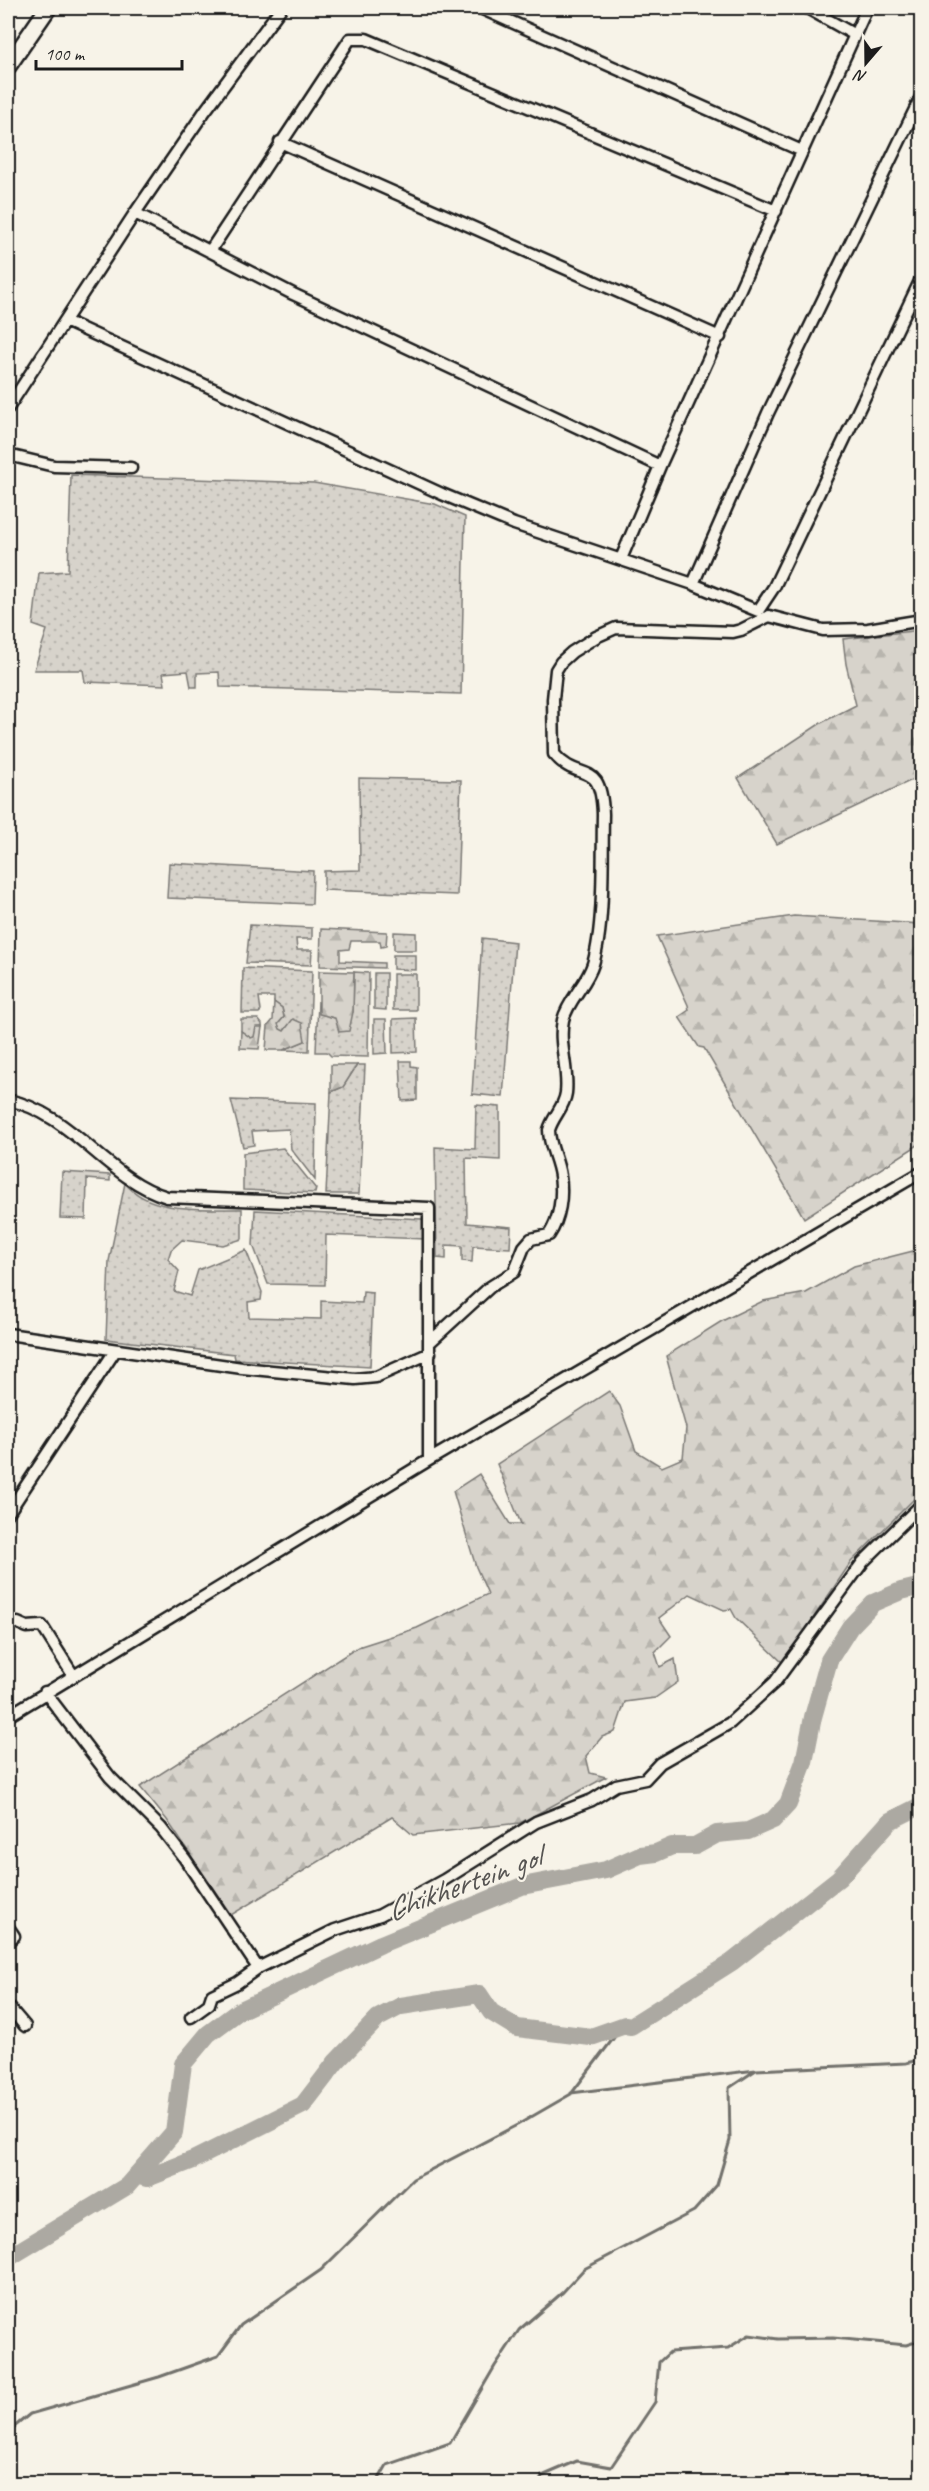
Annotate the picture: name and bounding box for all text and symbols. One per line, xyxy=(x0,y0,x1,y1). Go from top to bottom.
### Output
scale bar xyxy=(36,33,182,71)
north arrow xyxy=(836,33,896,93)
text: 100 m xyxy=(45,43,86,65)
text: N xyxy=(850,64,869,87)
water label: Chikhertein gol xyxy=(380,1833,556,1930)

